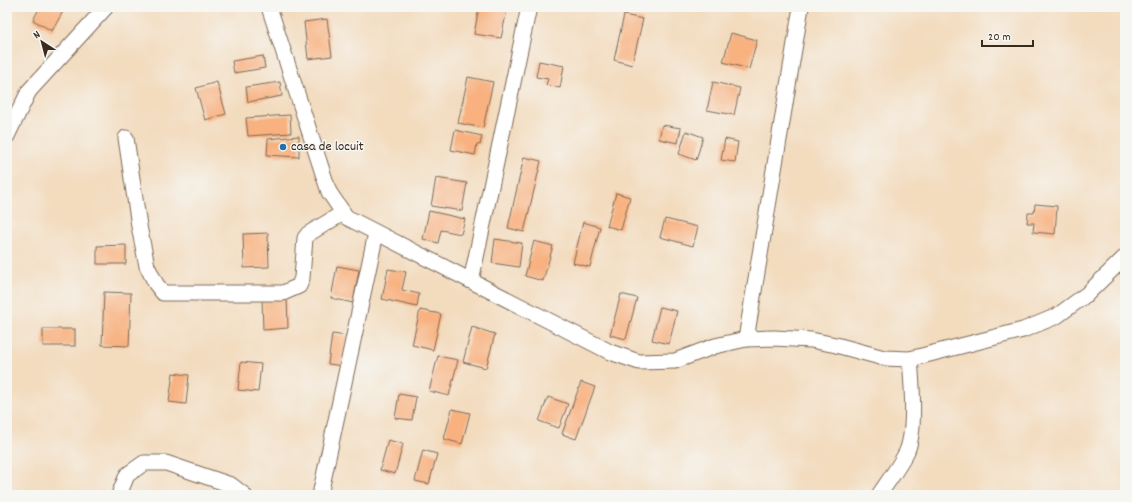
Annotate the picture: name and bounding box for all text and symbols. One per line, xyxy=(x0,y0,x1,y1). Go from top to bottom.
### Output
north arrow xyxy=(22,22,62,62)
scale bar xyxy=(982,22,1033,48)
text: N xyxy=(30,27,45,44)
text: 20 m xyxy=(988,29,1011,46)
place label: casa de locuit xyxy=(291,137,364,157)
marker: casa de locuit xyxy=(278,142,288,152)

